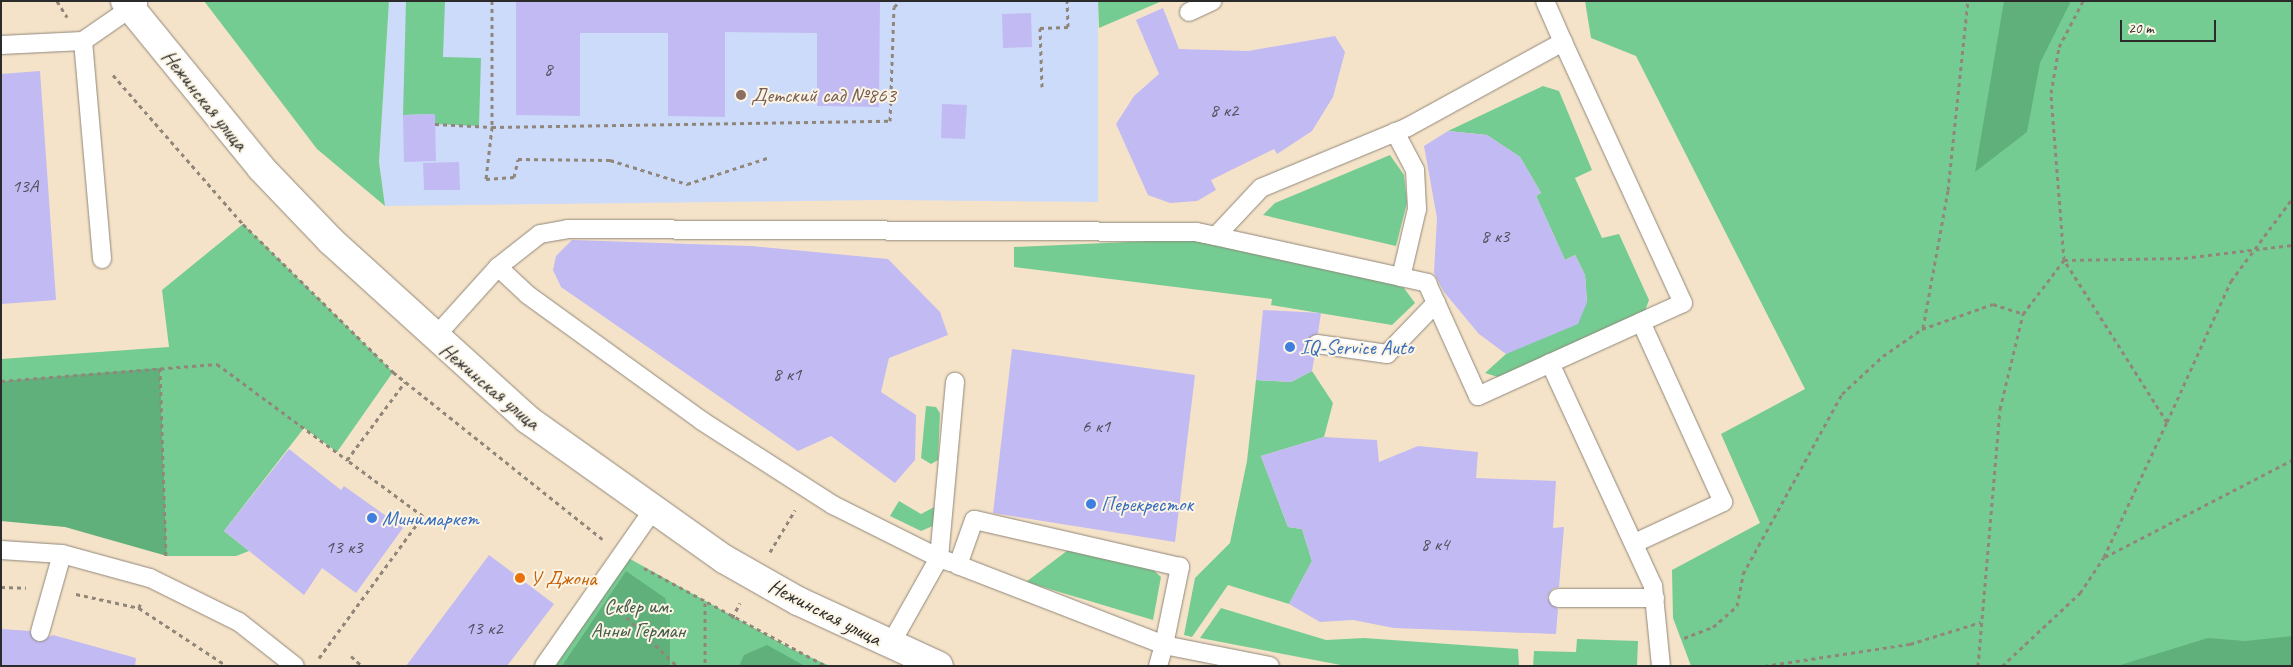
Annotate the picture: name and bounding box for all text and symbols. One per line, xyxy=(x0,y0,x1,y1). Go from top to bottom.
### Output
scale bar xyxy=(2123,10,2219,42)
text: 20 m xyxy=(2128,19,2154,38)
street label: Нежинская улица xyxy=(156,44,254,156)
house number: 8 xyxy=(544,59,552,81)
place label: Детский сад №863 xyxy=(751,82,896,108)
marker: Детский сад №863 xyxy=(735,89,747,101)
house number: 8 к2 xyxy=(1210,100,1238,122)
house number: 13А xyxy=(12,176,38,198)
house number: 8 к3 xyxy=(1481,226,1509,248)
place label: IQ-Service Auto xyxy=(1300,334,1413,360)
street label: Нежинская улица xyxy=(434,336,546,436)
marker: IQ-Service Auto xyxy=(1284,341,1296,353)
house number: 8 к1 xyxy=(773,364,801,386)
house number: 6 к1 xyxy=(1082,416,1110,438)
place label: Перекресток xyxy=(1101,491,1193,517)
marker: Перекресток xyxy=(1085,498,1097,510)
place label: Минимаркет xyxy=(382,505,479,531)
marker: Минимаркет xyxy=(366,512,378,524)
house number: 8 к4 xyxy=(1421,534,1449,556)
house number: 13 к3 xyxy=(325,537,363,559)
place label: У Джона xyxy=(530,565,597,591)
marker: У Джона xyxy=(514,572,526,584)
street label: Нежинская улица xyxy=(764,572,886,652)
park label: Сквер им. Анны Герман xyxy=(591,593,685,643)
house number: 13 к2 xyxy=(465,618,503,640)

